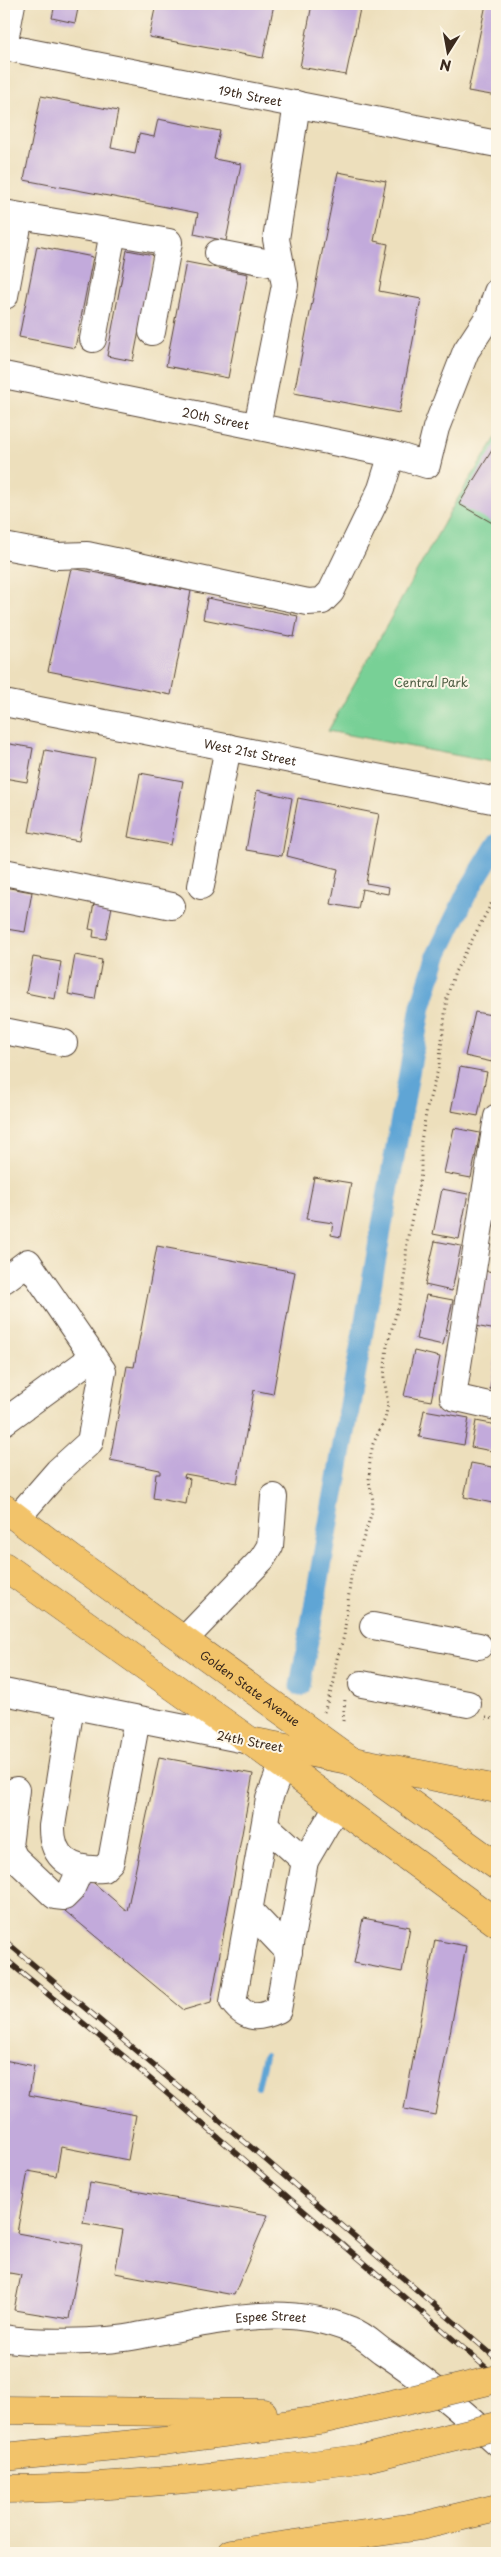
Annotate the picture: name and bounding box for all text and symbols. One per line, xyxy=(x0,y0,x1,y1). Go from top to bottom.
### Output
north arrow xyxy=(424,28,474,78)
text: N xyxy=(438,54,453,77)
street label: 19th Street xyxy=(217,80,284,111)
street label: 20th Street xyxy=(181,402,251,434)
park label: Central Park xyxy=(394,673,468,691)
street label: West 21st Street xyxy=(202,734,298,770)
street label: Golden State Avenue xyxy=(196,1646,304,1731)
street label: 24th Street xyxy=(215,1726,285,1756)
street label: Espee Street xyxy=(234,2307,308,2327)

